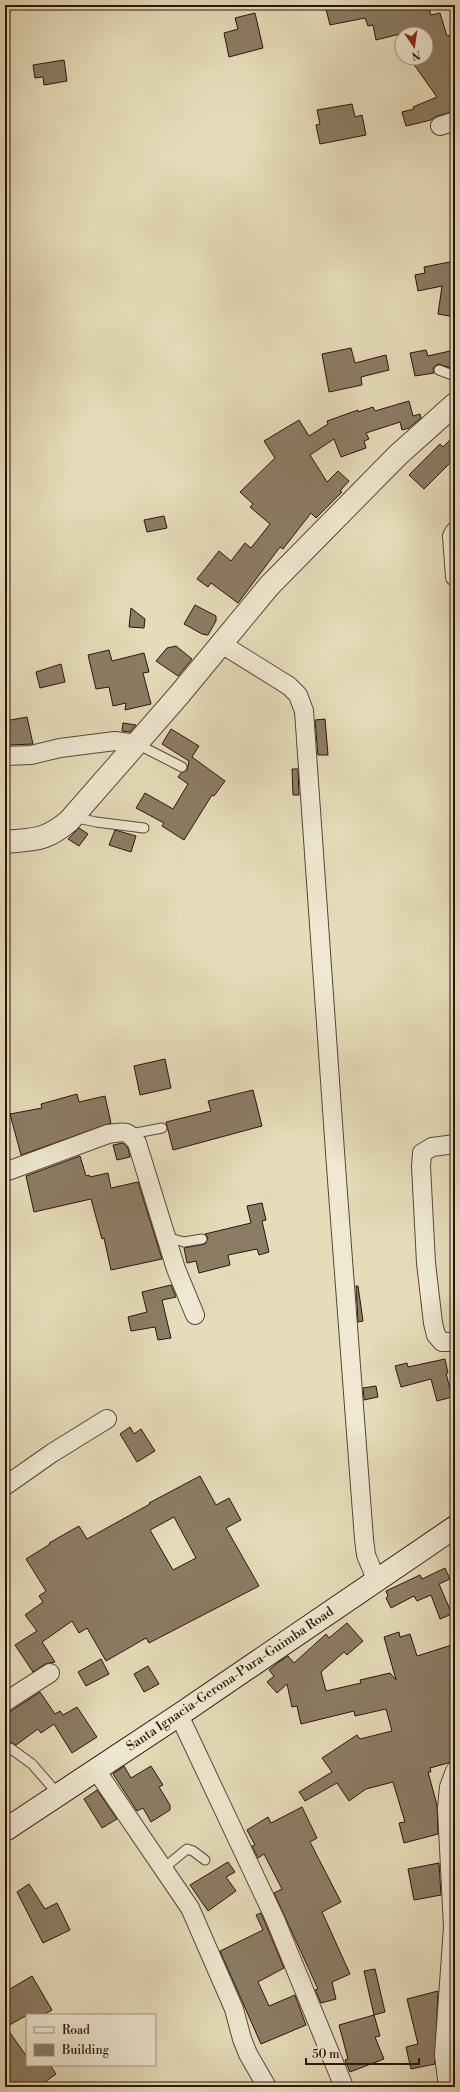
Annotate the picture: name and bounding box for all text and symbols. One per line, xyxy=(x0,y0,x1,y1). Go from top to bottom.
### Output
north arrow xyxy=(394,26,434,66)
text: N xyxy=(410,47,422,63)
street label: Santa Ignacia-Gerona-Pura-Guimba Road xyxy=(123,1603,337,1755)
legend xyxy=(26,2014,156,2066)
text: Road xyxy=(62,2023,90,2038)
scale bar xyxy=(306,2040,419,2066)
text: Building xyxy=(61,2043,110,2058)
text: 50 m xyxy=(312,2047,340,2062)

